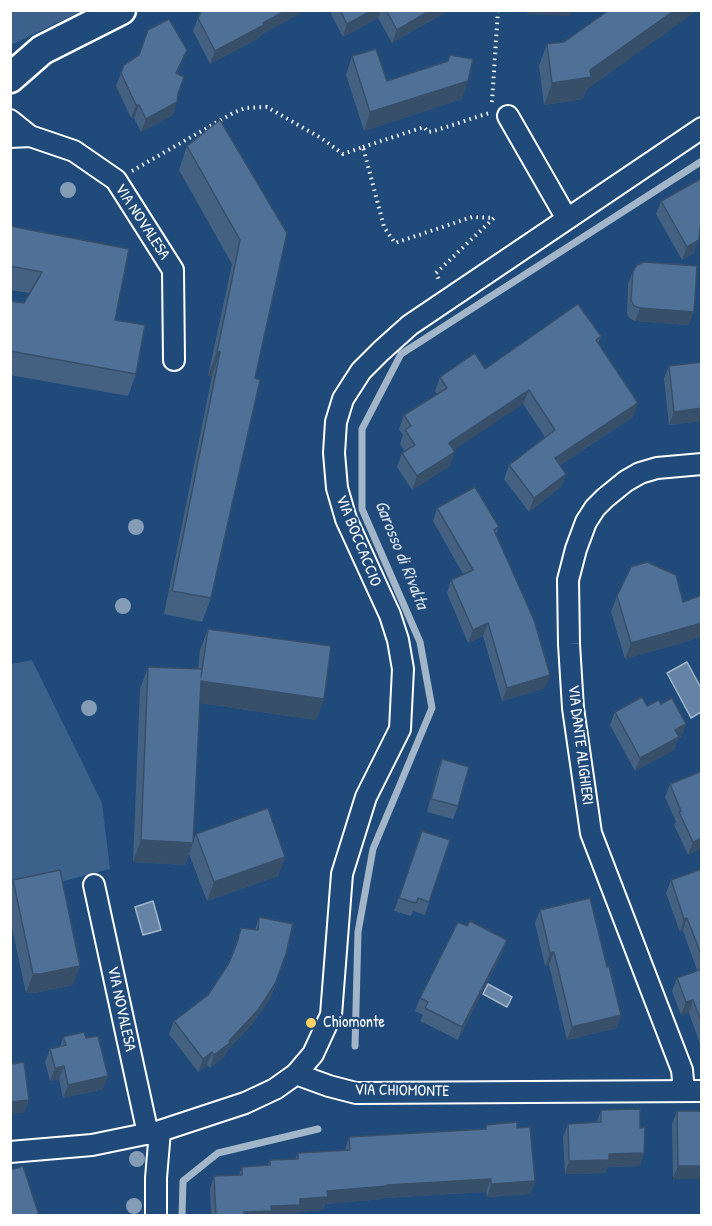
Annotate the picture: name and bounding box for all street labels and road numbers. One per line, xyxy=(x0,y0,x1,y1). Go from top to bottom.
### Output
street label: VIA NOVALESA xyxy=(110,180,174,264)
street label: VIA BOCCACCIO xyxy=(331,493,385,589)
street label: VIA DANTE ALIGHIERI xyxy=(563,684,597,806)
street label: VIA NOVALESA xyxy=(103,965,139,1053)
street label: VIA CHIOMONTE xyxy=(355,1081,449,1101)

